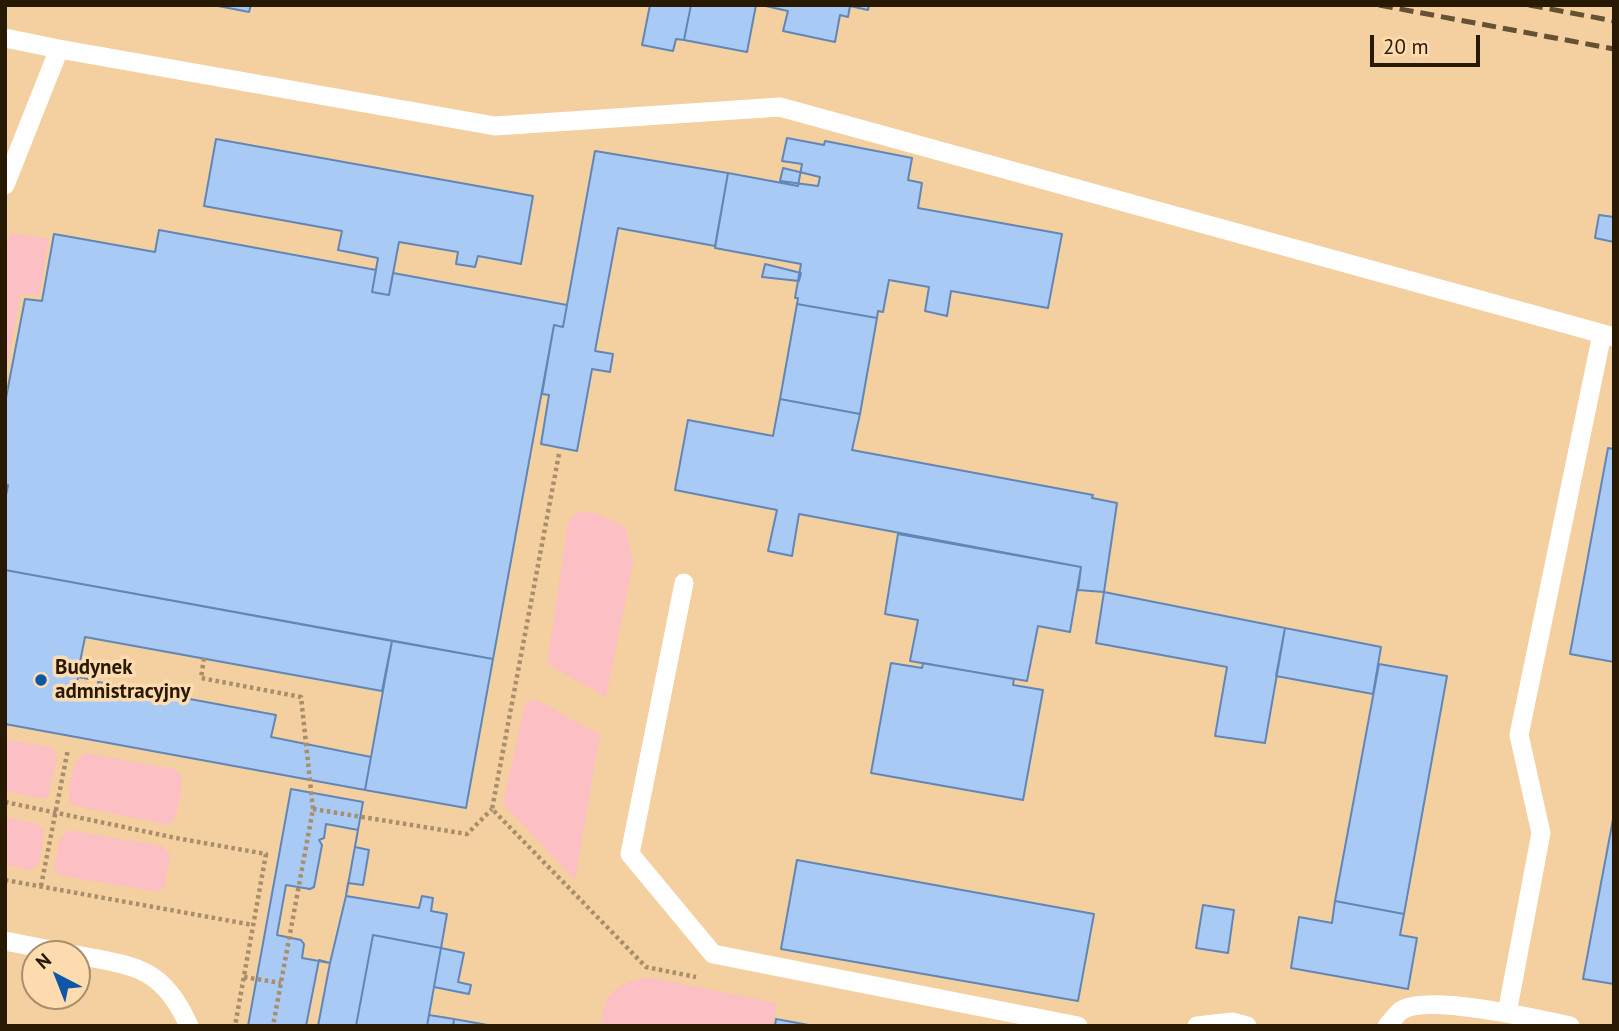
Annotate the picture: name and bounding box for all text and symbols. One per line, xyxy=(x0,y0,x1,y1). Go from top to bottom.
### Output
scale bar xyxy=(1374,21,1484,65)
text: 20 m xyxy=(1383,33,1429,60)
place label: Budynek admnistracyjny xyxy=(55,655,191,705)
marker: Budynek admnistracyjny xyxy=(33,672,49,688)
north arrow xyxy=(21,940,91,1010)
text: N xyxy=(31,948,56,974)

